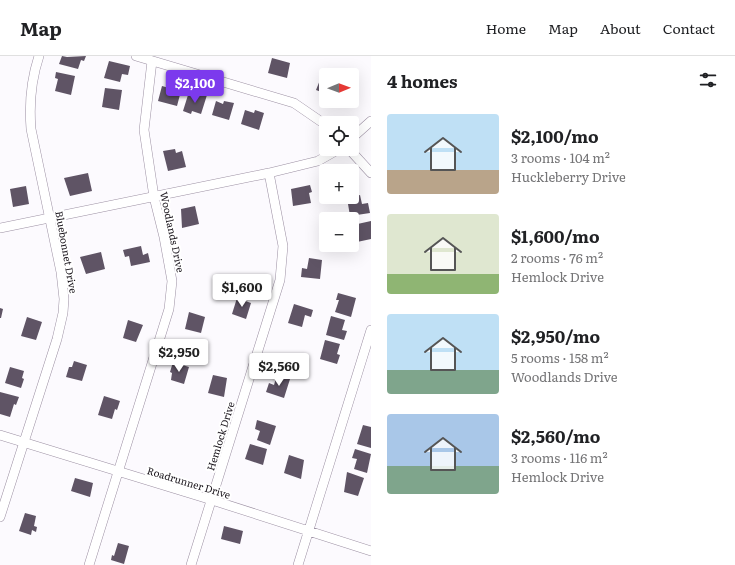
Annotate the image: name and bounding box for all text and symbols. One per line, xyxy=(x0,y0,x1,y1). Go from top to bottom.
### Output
text: Map xyxy=(20,14,62,42)
text: Home xyxy=(486,18,526,38)
text: Map xyxy=(548,18,578,38)
text: About xyxy=(600,18,641,38)
text: Contact xyxy=(663,18,715,38)
north arrow xyxy=(319,68,359,108)
map controls xyxy=(319,68,359,252)
text: 4 homes xyxy=(387,68,458,93)
icon: filters xyxy=(697,69,719,91)
pin: $2,100 xyxy=(162,70,228,104)
text: $2,100 xyxy=(175,73,215,92)
button: locate xyxy=(319,116,359,156)
text: $2,100/mo xyxy=(511,123,599,148)
icon: home xyxy=(419,130,467,178)
text: 3 rooms · 104 m² xyxy=(511,148,610,167)
button: + xyxy=(319,164,359,204)
text: Huckleberry Drive xyxy=(511,167,626,186)
street label: Woodlands Drive xyxy=(157,190,189,274)
street label: Bluebonnet Drive xyxy=(52,210,82,294)
button: − xyxy=(319,212,359,252)
text: $1,600/mo xyxy=(511,223,600,248)
icon: home xyxy=(419,230,467,278)
text: 2 rooms · 76 m² xyxy=(511,248,603,267)
text: Hemlock Drive xyxy=(511,267,604,286)
pin: $1,600 xyxy=(209,274,275,308)
text: $1,600 xyxy=(222,277,262,296)
text: $2,950/mo xyxy=(511,323,600,348)
icon: home xyxy=(419,330,467,378)
pin: $2,950 xyxy=(146,339,212,373)
text: $2,950 xyxy=(158,342,200,361)
text: 5 rooms · 158 m² xyxy=(511,348,609,367)
pin: $2,560 xyxy=(246,353,312,387)
text: $2,560 xyxy=(258,356,300,375)
text: Woodlands Drive xyxy=(511,367,618,386)
street label: Hemlock Drive xyxy=(202,400,238,472)
text: $2,560/mo xyxy=(511,423,600,448)
icon: home xyxy=(419,430,467,478)
text: 3 rooms · 116 m² xyxy=(511,448,608,467)
street label: Roadrunner Drive xyxy=(145,462,233,502)
text: Hemlock Drive xyxy=(511,467,604,486)

